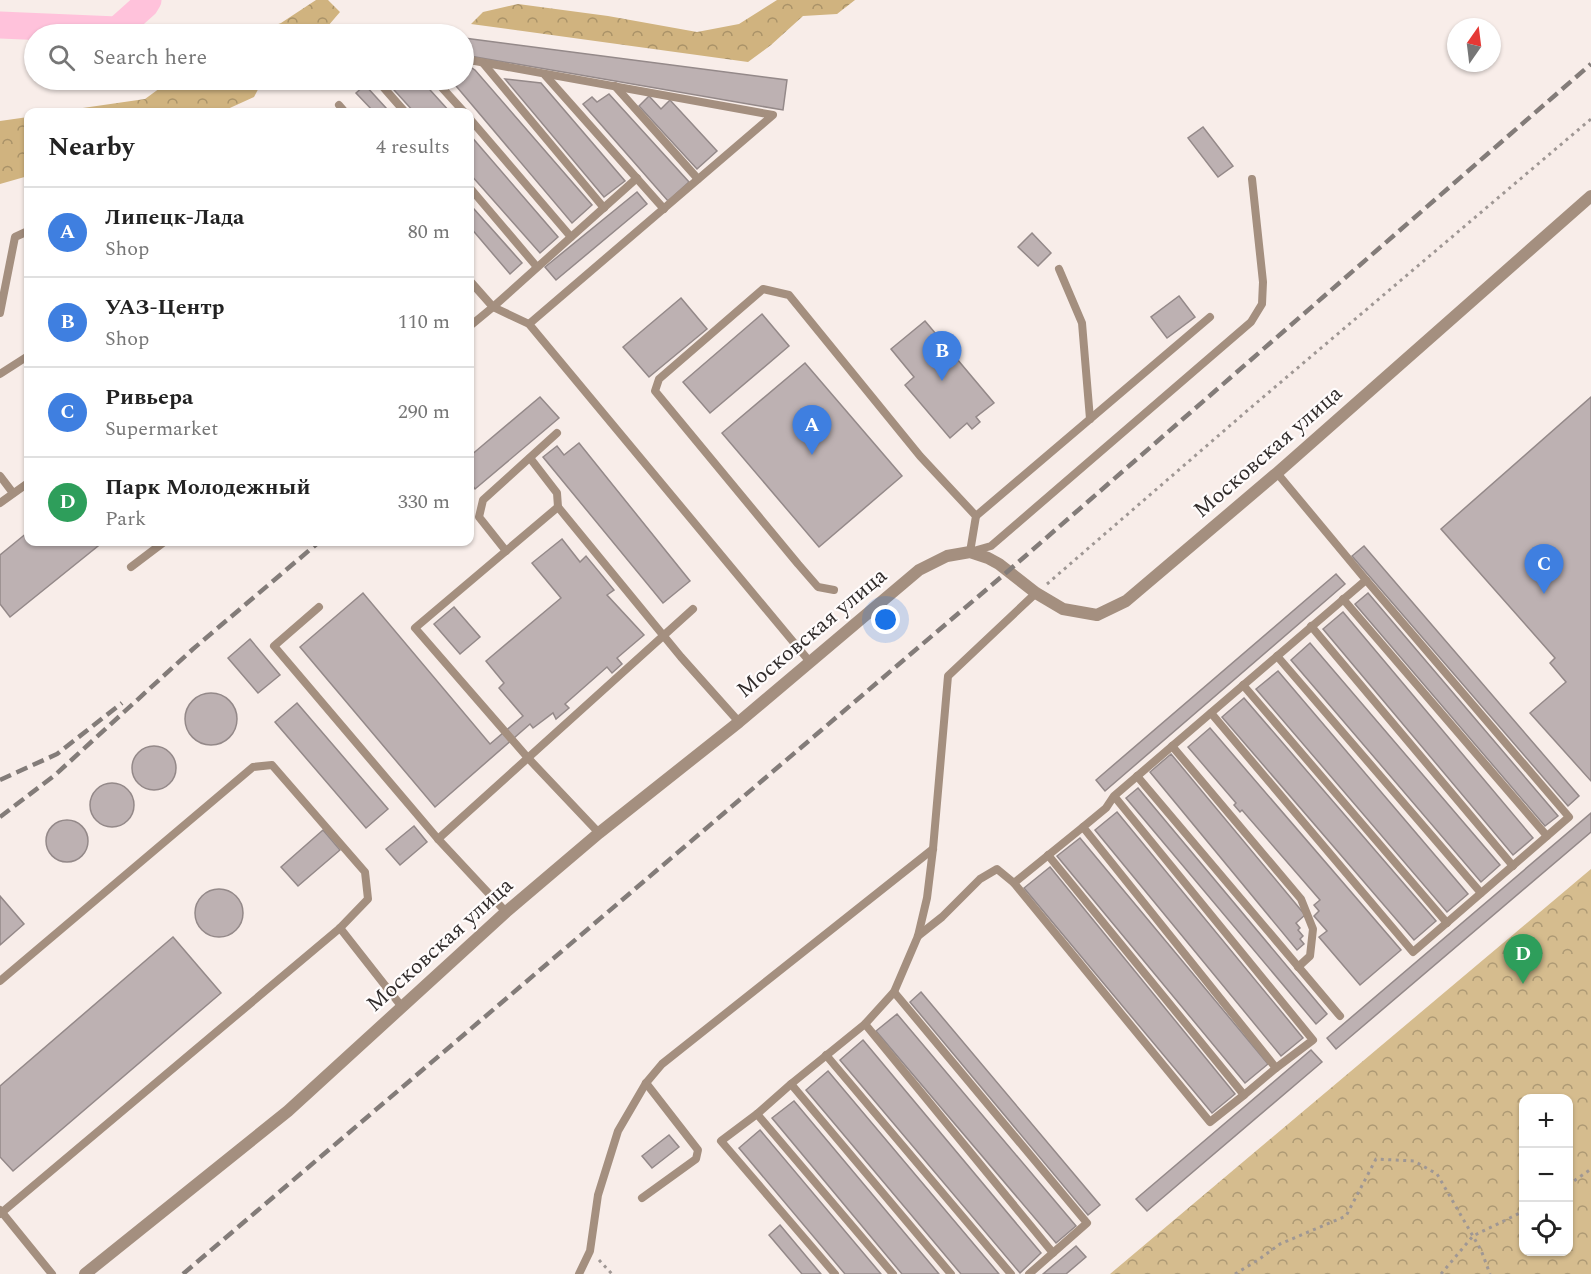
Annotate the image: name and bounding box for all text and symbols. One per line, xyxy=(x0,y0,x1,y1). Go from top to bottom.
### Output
north arrow xyxy=(1447,18,1501,72)
search box xyxy=(24,24,474,90)
icon: search xyxy=(45,41,78,74)
text: Search here xyxy=(93,41,207,74)
text: Nearby xyxy=(48,127,134,167)
text: 4 results xyxy=(376,132,450,162)
text: Липецк-Лада xyxy=(105,201,244,234)
text: A xyxy=(60,217,75,247)
text: 80 m xyxy=(408,217,450,247)
text: Shop xyxy=(105,234,149,264)
text: УАЗ-Центр xyxy=(105,291,224,324)
text: B xyxy=(60,307,75,337)
text: 110 m xyxy=(398,307,450,337)
text: Shop xyxy=(105,324,149,354)
pin: B xyxy=(922,332,962,381)
street label: Московская улица xyxy=(1186,378,1350,526)
text: Ривьера xyxy=(105,381,193,414)
text: C xyxy=(60,397,75,427)
text: 290 m xyxy=(398,397,450,427)
pin: A xyxy=(792,406,832,455)
text: Supermarket xyxy=(105,414,218,444)
text: Парк Молодежный xyxy=(105,471,311,504)
text: D xyxy=(59,487,76,517)
text: 330 m xyxy=(398,487,450,517)
text: Park xyxy=(105,504,146,534)
pin: C xyxy=(1524,544,1564,594)
street label: Московская улица xyxy=(729,560,895,706)
your location xyxy=(871,605,900,634)
street label: Московская улица xyxy=(359,870,521,1020)
pin: D xyxy=(1504,934,1543,984)
map controls xyxy=(1519,1094,1573,1256)
button: + xyxy=(1519,1094,1573,1148)
button: − xyxy=(1519,1148,1573,1202)
button: locate xyxy=(1519,1202,1573,1256)

